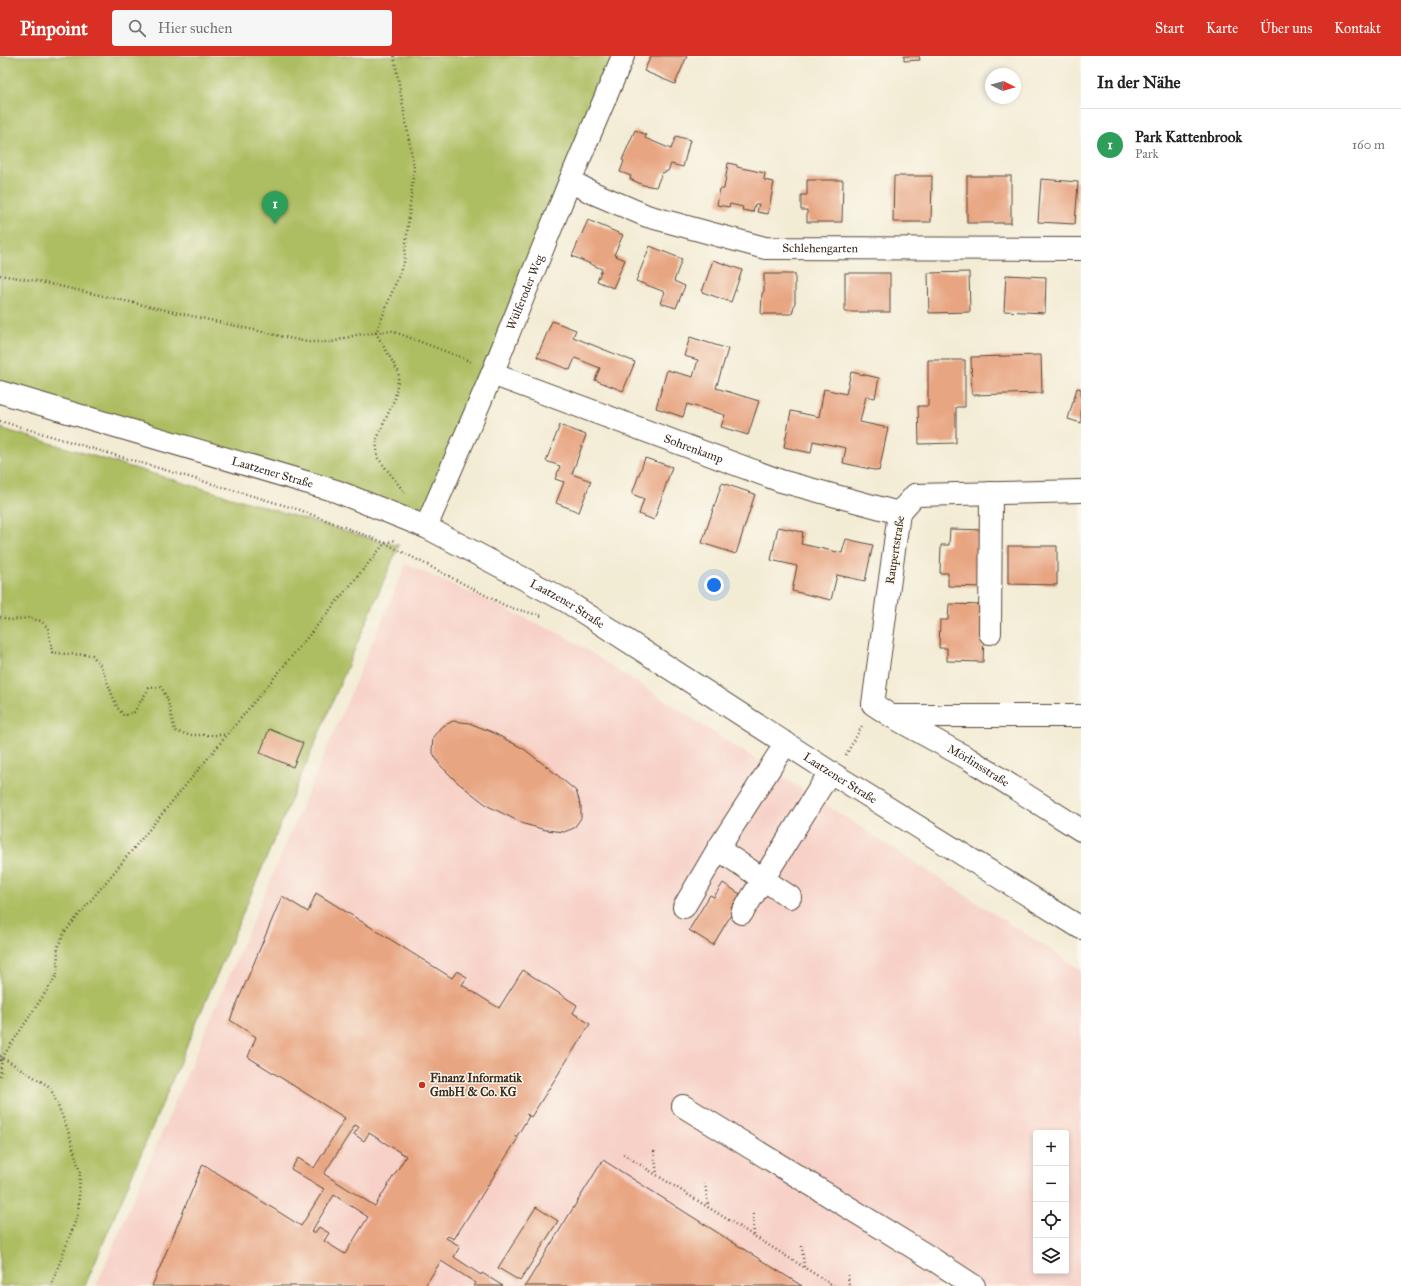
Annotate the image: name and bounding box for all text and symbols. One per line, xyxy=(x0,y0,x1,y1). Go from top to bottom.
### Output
search box xyxy=(112,10,392,46)
text: Pinpoint xyxy=(20,17,88,40)
icon: search xyxy=(126,17,148,39)
text: Hier suchen xyxy=(158,19,232,37)
text: Start xyxy=(1155,20,1184,37)
text: Karte xyxy=(1206,20,1238,37)
text: Über uns xyxy=(1260,20,1312,37)
text: Kontakt xyxy=(1334,20,1381,37)
north arrow xyxy=(985,68,1021,104)
text: In der Nähe xyxy=(1097,72,1181,93)
text: Park Kattenbrook xyxy=(1135,128,1242,146)
text: 1 xyxy=(1107,137,1113,153)
text: 160 m xyxy=(1352,137,1385,153)
text: Park xyxy=(1135,146,1159,162)
pin: 1 xyxy=(262,191,288,224)
street label: Schlehengarten xyxy=(782,241,859,256)
street label: Wülferoder Weg xyxy=(504,252,548,332)
street label: Sohrenkamp xyxy=(662,431,725,466)
street label: Laatzener Straße xyxy=(230,454,315,491)
street label: Raupertstraße xyxy=(883,515,907,585)
your location xyxy=(704,575,724,595)
street label: Laatzener Straße xyxy=(528,576,607,631)
street label: Mörlinsstraße xyxy=(945,742,1012,790)
street label: Laatzener Straße xyxy=(801,750,880,806)
place label: Finanz Informatik GmbH & Co. KG xyxy=(430,1071,522,1099)
marker: Finanz Informatik GmbH & Co. KG xyxy=(417,1080,427,1090)
map controls xyxy=(1033,1130,1069,1274)
button: + xyxy=(1033,1130,1069,1166)
button: − xyxy=(1033,1166,1069,1202)
button: locate xyxy=(1033,1202,1069,1238)
button: layers xyxy=(1033,1238,1069,1274)

